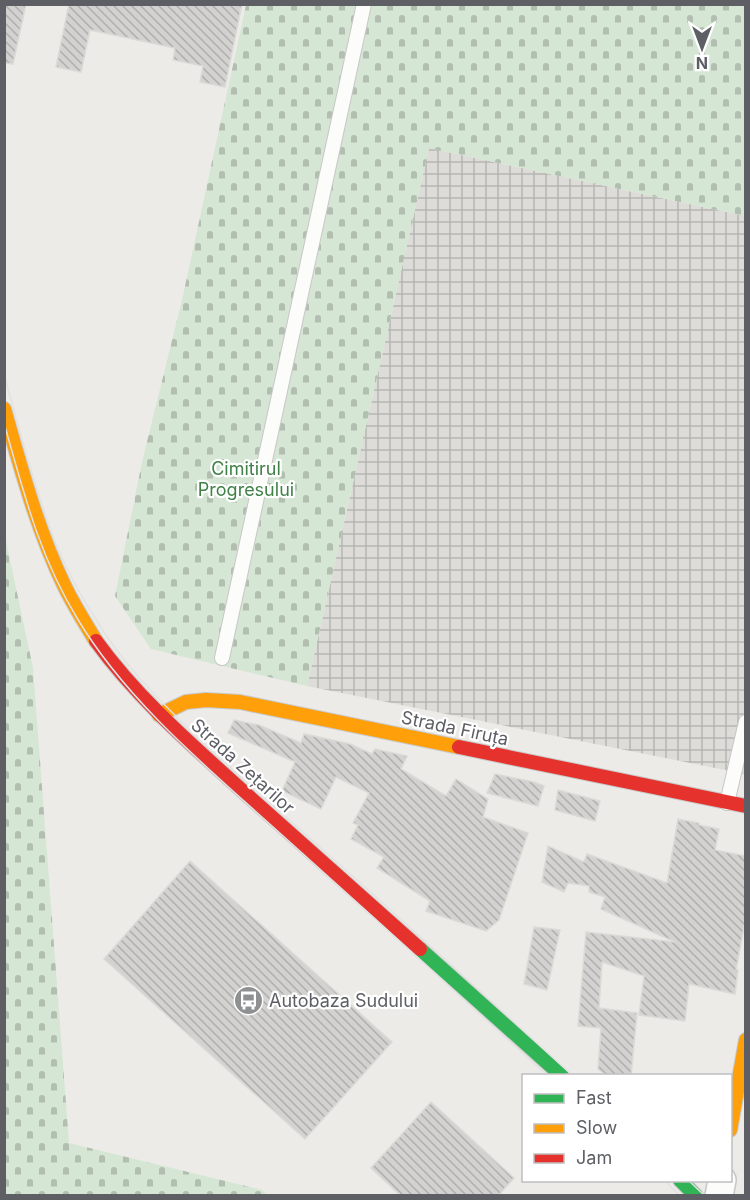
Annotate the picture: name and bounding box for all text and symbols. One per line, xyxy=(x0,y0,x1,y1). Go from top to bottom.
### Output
north arrow xyxy=(672,18,732,78)
text: N xyxy=(696,53,708,73)
park label: Cimitirul Progresului xyxy=(198,458,294,500)
street label: Strada Firuța xyxy=(399,706,510,751)
street label: Strada Zețarilor xyxy=(186,714,299,819)
bus stop icon: Autobaza Sudului xyxy=(232,984,264,1016)
place label: Autobaza Sudului xyxy=(269,990,418,1011)
legend xyxy=(522,1074,732,1182)
text: Fast xyxy=(576,1087,612,1108)
text: Slow xyxy=(576,1117,617,1138)
text: Jam xyxy=(576,1147,612,1168)

